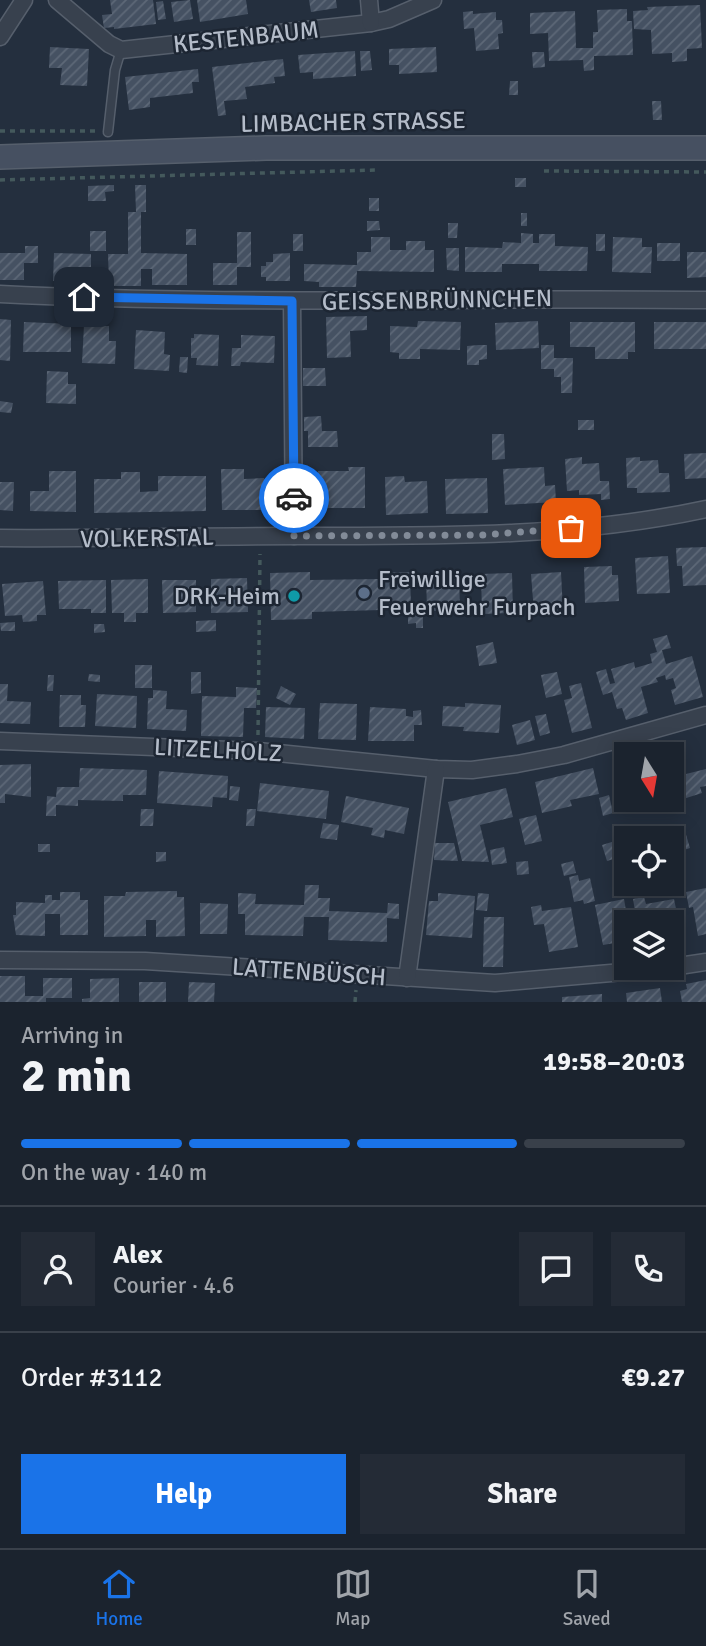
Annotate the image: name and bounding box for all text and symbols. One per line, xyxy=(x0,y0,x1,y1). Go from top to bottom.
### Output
street label: KESTENBAUM xyxy=(172,14,320,60)
street label: LIMBACHER STRASSE xyxy=(240,105,466,139)
pin xyxy=(54,267,114,327)
icon: home xyxy=(65,278,103,316)
street label: GEISSENBRÜNNCHEN xyxy=(322,283,552,317)
courier xyxy=(259,463,329,533)
icon: car xyxy=(275,479,313,517)
pin xyxy=(541,498,601,558)
icon: bag xyxy=(552,509,590,547)
street label: VOLKERSTAL xyxy=(80,522,214,554)
place label: Freiwillige Feuerwehr Furpach xyxy=(378,564,576,622)
place label: DRK-Heim xyxy=(174,581,280,611)
marker: Freiwillige Feuerwehr Furpach xyxy=(356,585,372,601)
marker: DRK-Heim xyxy=(286,588,302,604)
street label: LITZELHOLZ xyxy=(153,732,283,768)
north arrow xyxy=(614,742,684,812)
map controls xyxy=(614,742,684,980)
button: locate xyxy=(614,826,684,896)
button: layers xyxy=(614,910,684,980)
street label: LATTENBÜSCH xyxy=(231,952,387,992)
text: Arriving in xyxy=(21,1021,123,1050)
text: 19:58–20:03 xyxy=(543,1046,685,1078)
text: 2 min xyxy=(21,1048,132,1104)
text: On the way · 140 m xyxy=(21,1158,207,1187)
button: person xyxy=(21,1232,95,1306)
button: chat xyxy=(519,1232,593,1306)
button: phone xyxy=(611,1232,685,1306)
text: Alex xyxy=(113,1239,163,1271)
text: Courier · 4.6 xyxy=(113,1271,234,1300)
text: Order #3112 xyxy=(21,1362,162,1394)
text: €9.27 xyxy=(621,1362,685,1394)
button: Help xyxy=(21,1454,346,1534)
button: Share xyxy=(360,1454,685,1534)
tab: Home xyxy=(95,1565,143,1631)
tab: Map xyxy=(334,1565,372,1631)
tab: Saved xyxy=(563,1565,611,1631)

